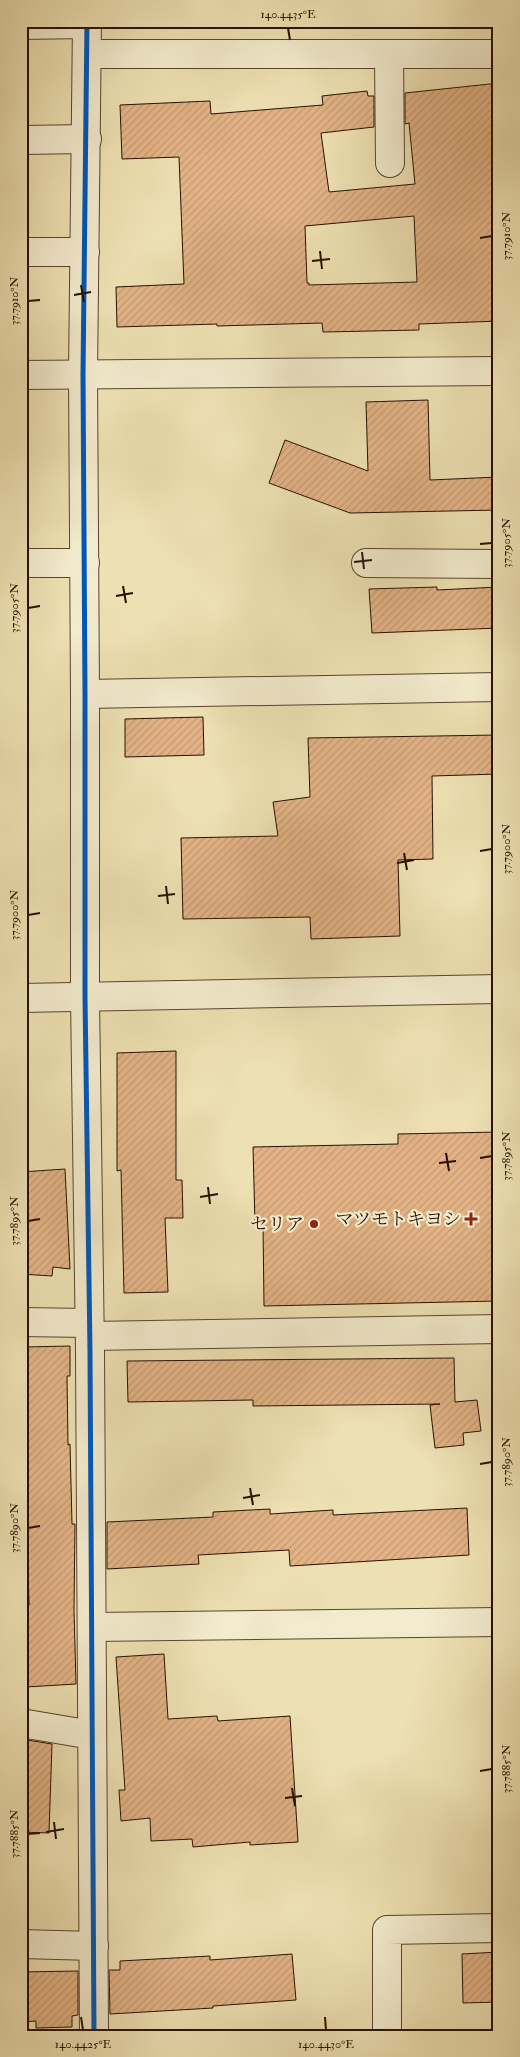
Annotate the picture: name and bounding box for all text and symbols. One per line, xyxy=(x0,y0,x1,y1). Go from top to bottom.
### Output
text: 140.4435°E xyxy=(260,7,316,22)
text: 37.7910°N xyxy=(499,211,514,260)
text: 37.7910°N xyxy=(7,276,22,325)
text: 37.7905°N xyxy=(499,518,514,568)
text: 37.7905°N xyxy=(7,583,22,633)
text: 37.7900°N xyxy=(499,823,514,874)
text: 37.7900°N xyxy=(7,889,22,940)
text: 37.7895°N xyxy=(499,1131,514,1181)
text: 37.7895°N xyxy=(7,1196,22,1246)
place label: マツモトキヨシ xyxy=(336,1208,461,1231)
place label: セリア xyxy=(250,1213,304,1236)
marker: マツモトキヨシ xyxy=(465,1213,477,1225)
marker: セリア xyxy=(308,1218,320,1230)
text: 37.7890°N xyxy=(499,1437,514,1487)
text: 37.7890°N xyxy=(7,1503,22,1553)
text: 37.7885°N xyxy=(499,1744,514,1793)
text: 37.7885°N xyxy=(7,1809,22,1858)
text: 140.4425°E xyxy=(55,2037,112,2052)
text: 140.4430°E xyxy=(298,2037,354,2052)

